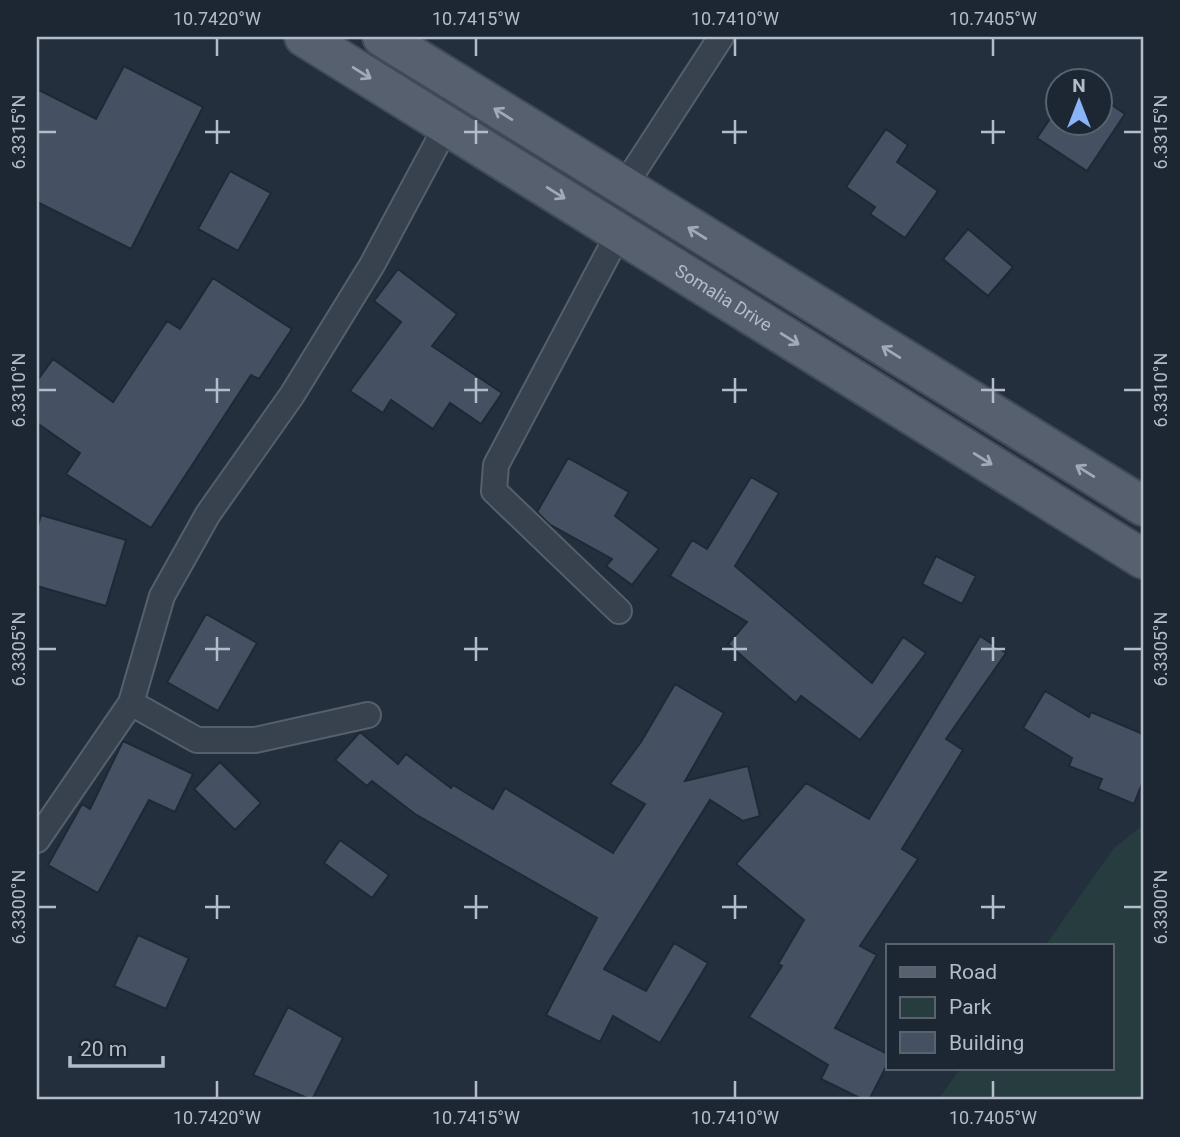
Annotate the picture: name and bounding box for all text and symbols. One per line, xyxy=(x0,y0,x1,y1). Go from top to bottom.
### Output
text: 10.7420°W xyxy=(173,8,261,29)
text: 10.7415°W xyxy=(432,8,520,29)
text: 10.7410°W xyxy=(691,8,779,29)
text: 10.7405°W xyxy=(949,8,1037,29)
one-way arrow xyxy=(352,66,372,80)
north arrow xyxy=(1044,66,1114,136)
text: N xyxy=(1072,74,1086,97)
text: 6.3315°N xyxy=(8,95,29,169)
text: 6.3315°N xyxy=(1150,95,1171,169)
one-way arrow xyxy=(494,106,514,120)
one-way arrow xyxy=(545,186,565,200)
one-way arrow xyxy=(688,225,708,239)
street label: Somalia Drive xyxy=(671,260,776,336)
one-way arrow xyxy=(780,333,800,347)
one-way arrow xyxy=(882,344,902,358)
text: 6.3310°N xyxy=(8,353,29,427)
text: 6.3310°N xyxy=(1150,353,1171,427)
one-way arrow xyxy=(973,453,993,467)
one-way arrow xyxy=(1076,463,1096,477)
text: 6.3305°N xyxy=(8,612,29,686)
text: 6.3305°N xyxy=(1150,612,1171,686)
text: 6.3300°N xyxy=(8,870,29,944)
text: 6.3300°N xyxy=(1150,870,1171,944)
legend xyxy=(886,944,1114,1070)
text: Road xyxy=(949,960,997,984)
text: Park xyxy=(949,995,992,1019)
scale bar xyxy=(70,1025,163,1069)
text: Building xyxy=(949,1031,1024,1055)
text: 20 m xyxy=(80,1037,127,1061)
text: 10.7420°W xyxy=(173,1107,261,1128)
text: 10.7415°W xyxy=(432,1107,520,1128)
text: 10.7410°W xyxy=(691,1107,779,1128)
text: 10.7405°W xyxy=(949,1107,1037,1128)

